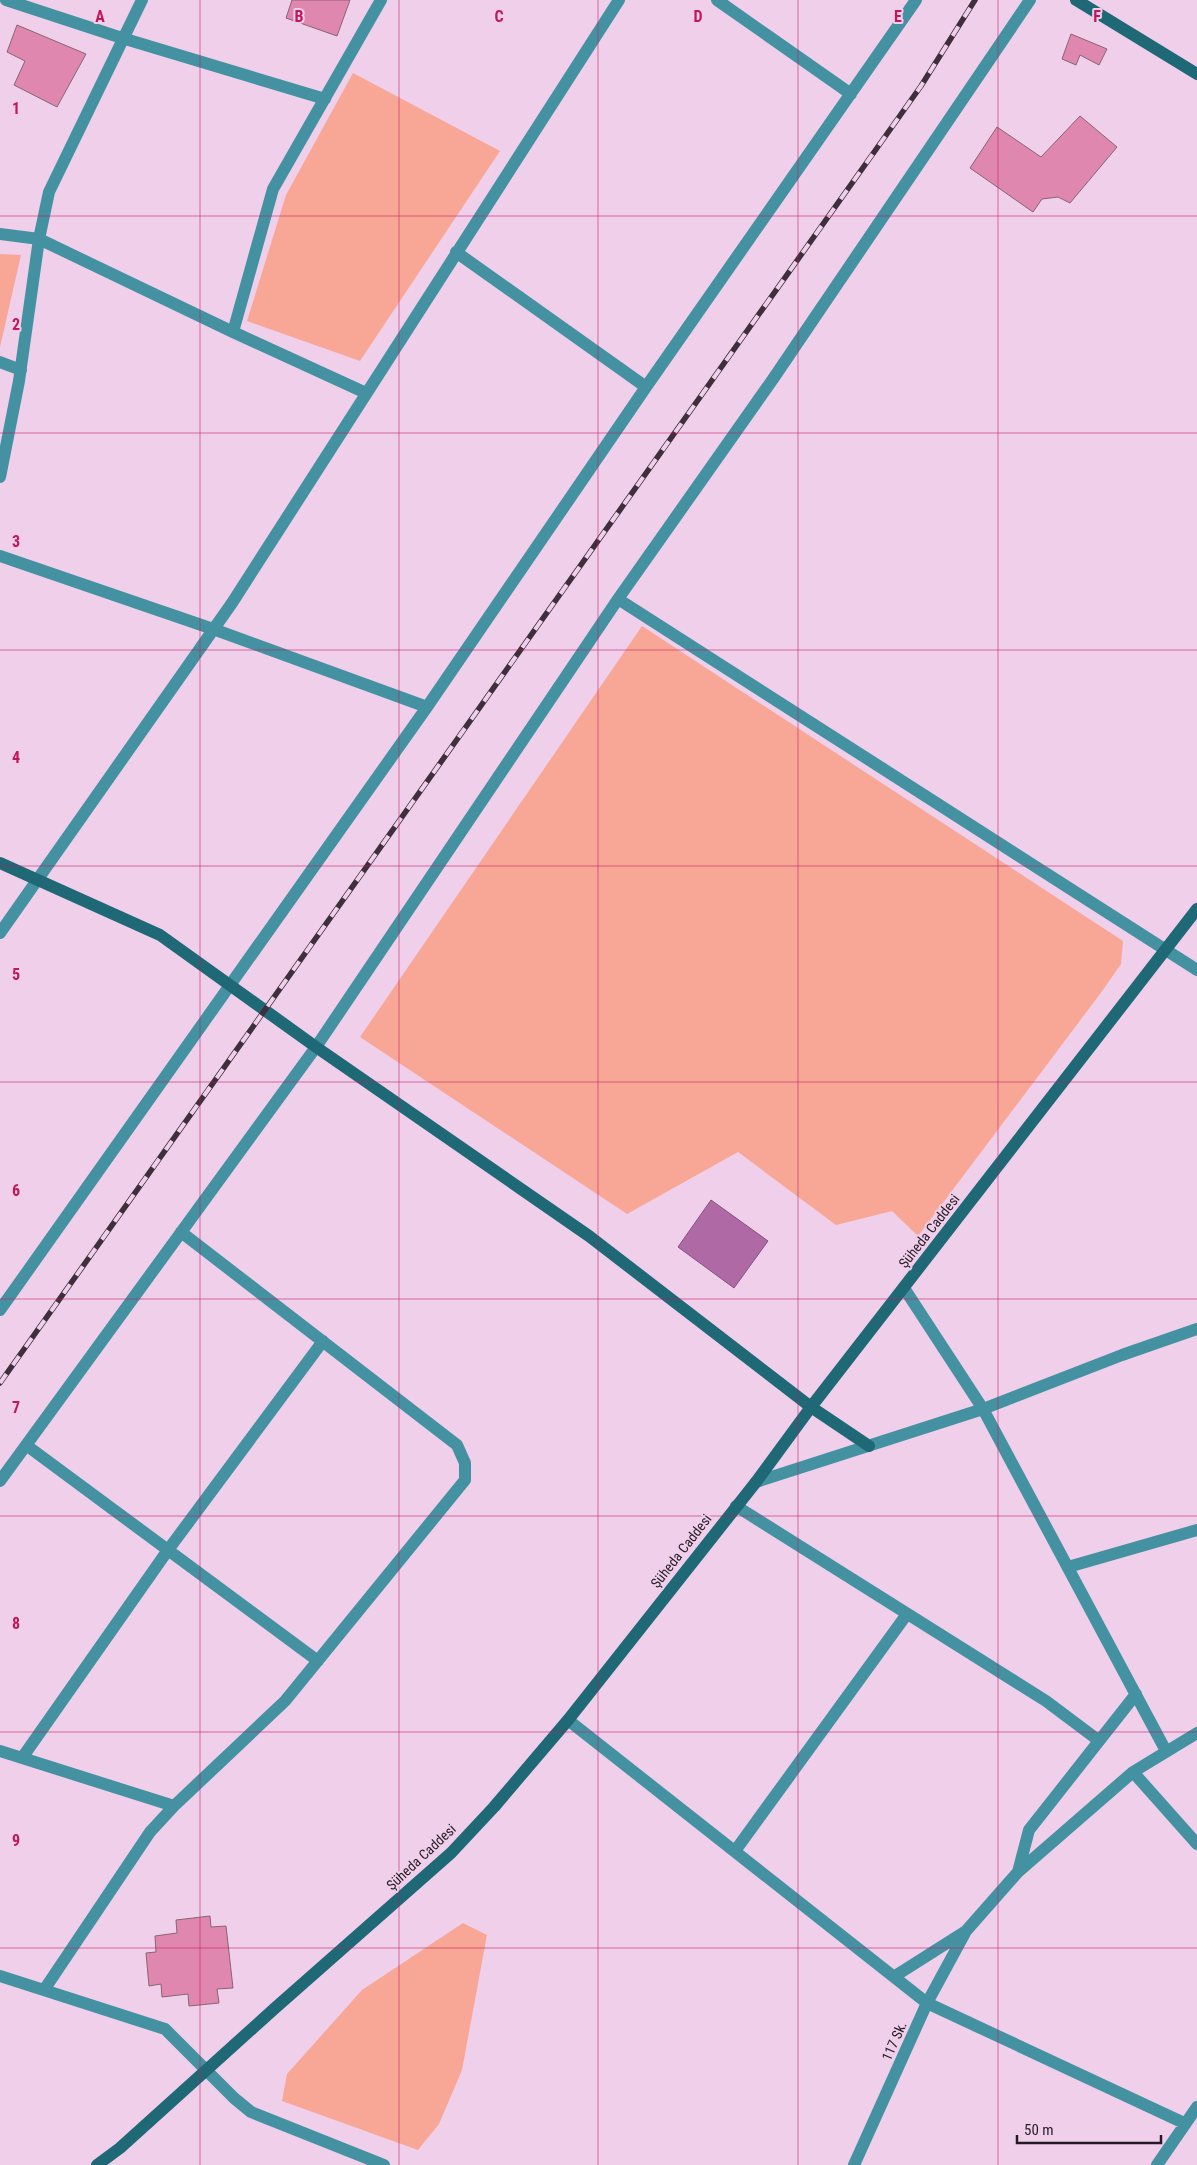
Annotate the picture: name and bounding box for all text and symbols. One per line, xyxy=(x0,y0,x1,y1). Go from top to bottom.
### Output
text: A xyxy=(95,7,105,26)
text: B xyxy=(295,7,304,26)
text: C xyxy=(494,7,504,26)
text: D xyxy=(693,7,703,26)
text: E xyxy=(894,7,902,26)
text: F xyxy=(1093,7,1101,26)
text: 1 xyxy=(12,99,20,118)
text: 2 xyxy=(12,315,20,334)
text: 3 xyxy=(12,532,20,551)
text: 4 xyxy=(12,748,20,767)
text: 5 xyxy=(12,965,20,984)
text: 6 xyxy=(12,1181,20,1200)
street label: Şüheda Caddesi xyxy=(895,1191,963,1271)
text: 7 xyxy=(12,1398,20,1417)
street label: Şüheda Caddesi xyxy=(647,1511,715,1591)
text: 8 xyxy=(12,1614,20,1633)
street label: Şüheda Caddesi xyxy=(383,1821,459,1893)
text: 9 xyxy=(12,1831,20,1850)
street label: 117 Sk. xyxy=(878,2019,910,2063)
scale bar xyxy=(1017,2112,1161,2144)
text: 50 m xyxy=(1024,2121,1054,2139)

